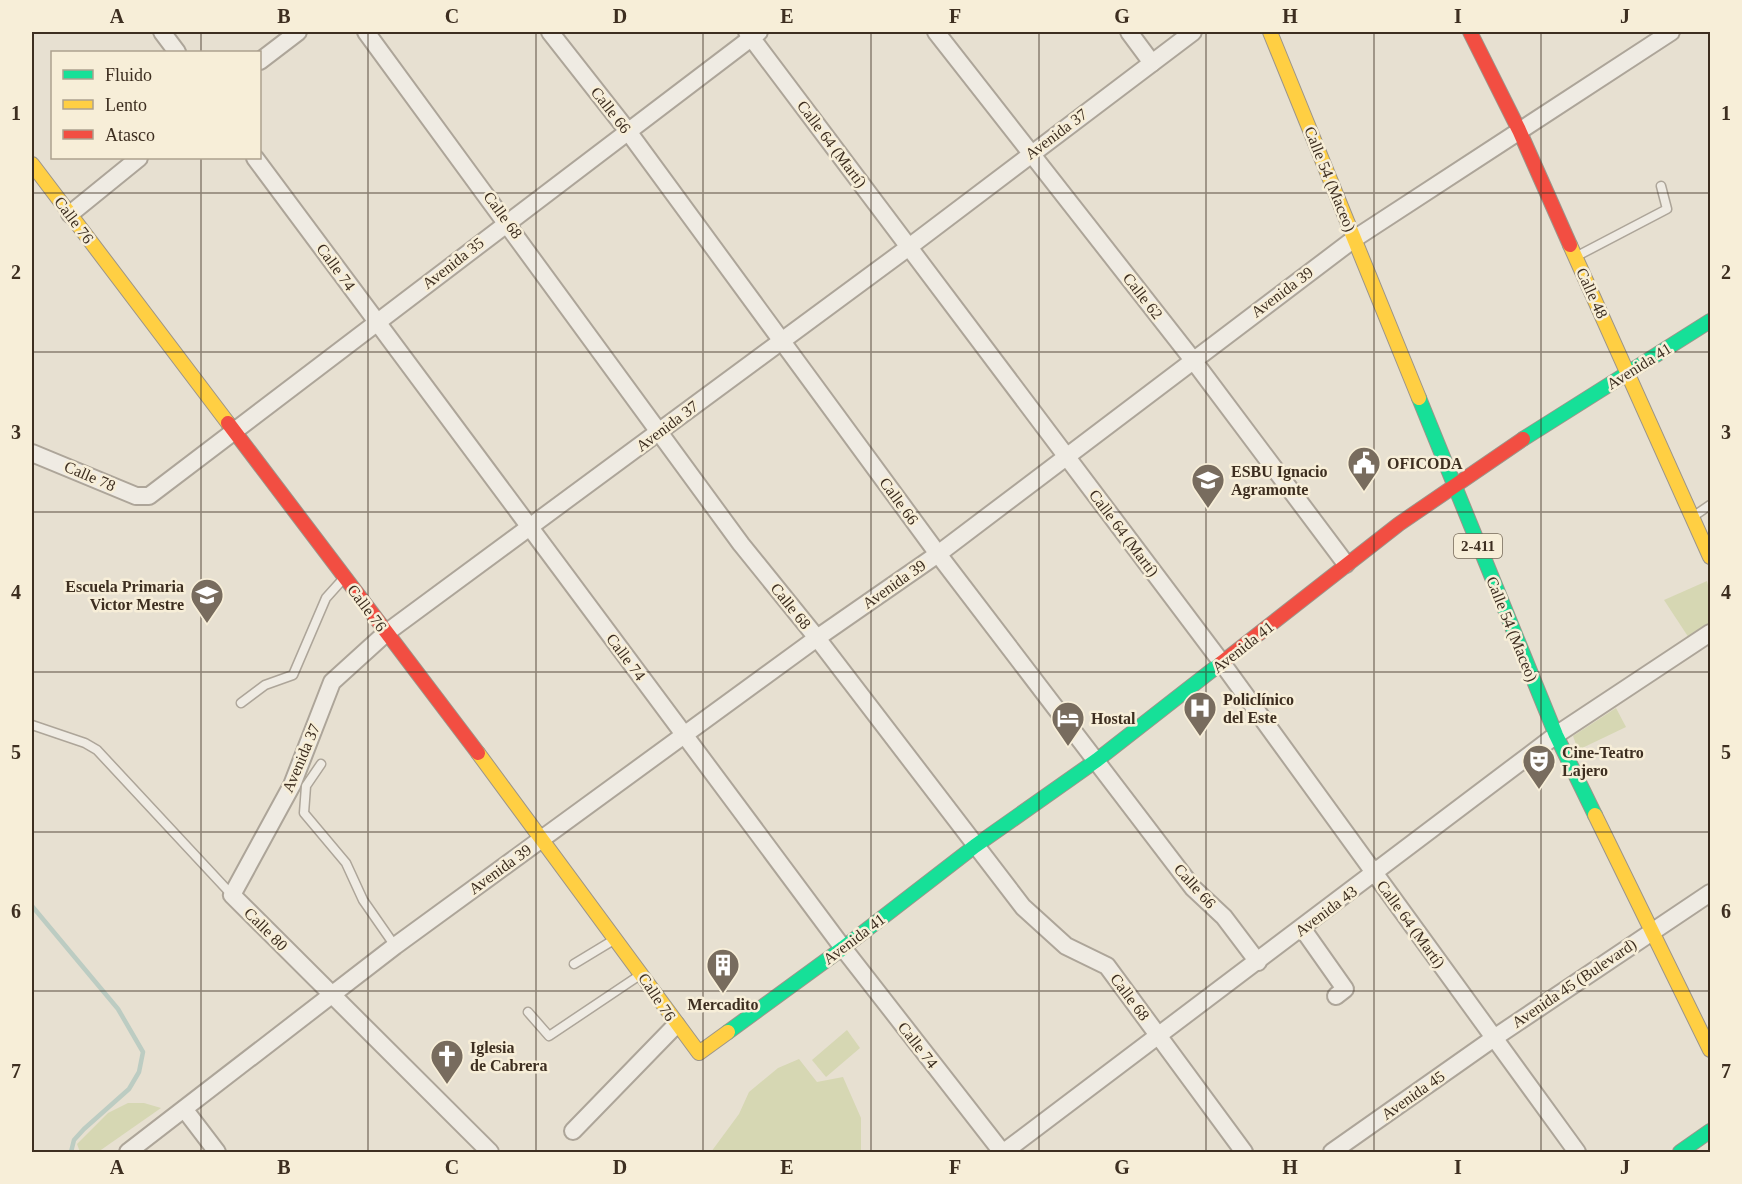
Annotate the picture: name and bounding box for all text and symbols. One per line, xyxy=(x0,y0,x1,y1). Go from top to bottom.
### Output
text: A xyxy=(110,5,125,27)
text: B xyxy=(277,5,291,27)
text: C xyxy=(445,5,459,27)
text: D xyxy=(613,5,627,27)
text: E xyxy=(780,5,794,27)
text: F xyxy=(949,5,961,27)
text: G xyxy=(1114,5,1130,27)
text: H xyxy=(1282,5,1298,27)
text: I xyxy=(1454,5,1462,27)
text: J xyxy=(1620,5,1630,27)
legend xyxy=(51,51,261,159)
text: Fluido xyxy=(105,65,152,85)
street label: Calle 66 xyxy=(588,84,634,136)
text: Lento xyxy=(105,95,147,115)
street label: Calle 64 (Martí) xyxy=(793,97,870,191)
text: 1 xyxy=(11,102,21,124)
text: 1 xyxy=(1721,102,1731,124)
street label: Avenida 37 xyxy=(1022,105,1090,163)
street label: Calle 54 (Maceo) xyxy=(1300,124,1359,234)
text: Atasco xyxy=(105,125,155,145)
street label: Calle 68 xyxy=(480,188,526,242)
street label: Calle 76 xyxy=(51,193,97,247)
street label: Avenida 35 xyxy=(419,234,487,292)
street label: Calle 74 xyxy=(313,240,359,294)
text: 2 xyxy=(11,261,21,283)
text: 2 xyxy=(1721,261,1731,283)
street label: Avenida 39 xyxy=(1248,263,1316,321)
street label: Calle 48 xyxy=(1573,265,1611,321)
street label: Calle 62 xyxy=(1120,270,1166,322)
street label: Avenida 41 xyxy=(1604,339,1674,393)
street label: Avenida 37 xyxy=(633,397,701,455)
text: 3 xyxy=(11,421,21,443)
text: 3 xyxy=(1721,421,1731,443)
public building icon: OFICODA xyxy=(1346,445,1382,492)
place label: OFICODA xyxy=(1387,455,1463,472)
street label: Calle 78 xyxy=(62,458,118,494)
school or university icon: ESBU Ignacio Agramonte xyxy=(1190,462,1226,509)
place label: ESBU Ignacio Agramonte xyxy=(1231,463,1327,499)
street label: Calle 66 xyxy=(876,474,922,528)
street label: Calle 64 (Martí) xyxy=(1085,486,1162,580)
road number: 2-411 xyxy=(1454,534,1502,558)
street label: Avenida 39 xyxy=(859,556,929,612)
street label: Calle 54 (Maceo) xyxy=(1482,574,1541,684)
school or university icon: Escuela Primaria Victor Mestre xyxy=(189,577,225,624)
place label: Escuela Primaria Victor Mestre xyxy=(65,578,184,613)
street label: Calle 68 xyxy=(767,580,815,632)
text: 4 xyxy=(11,581,21,603)
street label: Calle 76 xyxy=(344,581,390,635)
text: 4 xyxy=(1721,581,1731,603)
street label: Avenida 41 xyxy=(1209,618,1277,676)
street label: Calle 74 xyxy=(603,630,649,684)
hospital icon: Policlínico del Este xyxy=(1182,690,1218,737)
place label: Policlínico del Este xyxy=(1223,691,1294,726)
hotel icon: Hostal xyxy=(1050,700,1086,747)
place label: Hostal xyxy=(1091,710,1136,727)
street label: Avenida 37 xyxy=(279,721,323,795)
text: 5 xyxy=(11,741,21,763)
text: 5 xyxy=(1721,741,1731,763)
theatre icon: Cine-Teatro Lajero xyxy=(1521,743,1557,790)
place label: Cine-Teatro Lajero xyxy=(1562,744,1644,780)
street label: Avenida 39 xyxy=(465,841,535,897)
street label: Calle 66 xyxy=(1171,860,1219,912)
street label: Calle 64 (Martí) xyxy=(1373,877,1448,972)
street label: Avenida 43 xyxy=(1292,882,1360,940)
text: 6 xyxy=(11,900,21,922)
text: 6 xyxy=(1721,900,1731,922)
street label: Calle 80 xyxy=(241,904,291,954)
street label: Avenida 41 xyxy=(820,910,888,968)
street label: Avenida 45 (Bulevard) xyxy=(1509,935,1640,1032)
building icon: Mercadito xyxy=(705,947,741,994)
street label: Calle 76 xyxy=(635,970,679,1024)
street label: Calle 68 xyxy=(1107,970,1153,1024)
place label: Mercadito xyxy=(688,996,758,1013)
street label: Calle 74 xyxy=(895,1019,941,1071)
church icon: Iglesia de Cabrera xyxy=(429,1038,465,1085)
place label: Iglesia de Cabrera xyxy=(470,1039,547,1074)
text: 7 xyxy=(11,1060,21,1082)
text: 7 xyxy=(1721,1060,1731,1082)
street label: Avenida 45 xyxy=(1378,1067,1448,1123)
text: A xyxy=(110,1156,125,1178)
text: B xyxy=(277,1156,291,1178)
text: C xyxy=(445,1156,459,1178)
text: D xyxy=(613,1156,627,1178)
text: E xyxy=(780,1156,794,1178)
text: F xyxy=(949,1156,961,1178)
text: G xyxy=(1114,1156,1130,1178)
text: H xyxy=(1282,1156,1298,1178)
text: I xyxy=(1454,1156,1462,1178)
text: J xyxy=(1620,1156,1630,1178)

